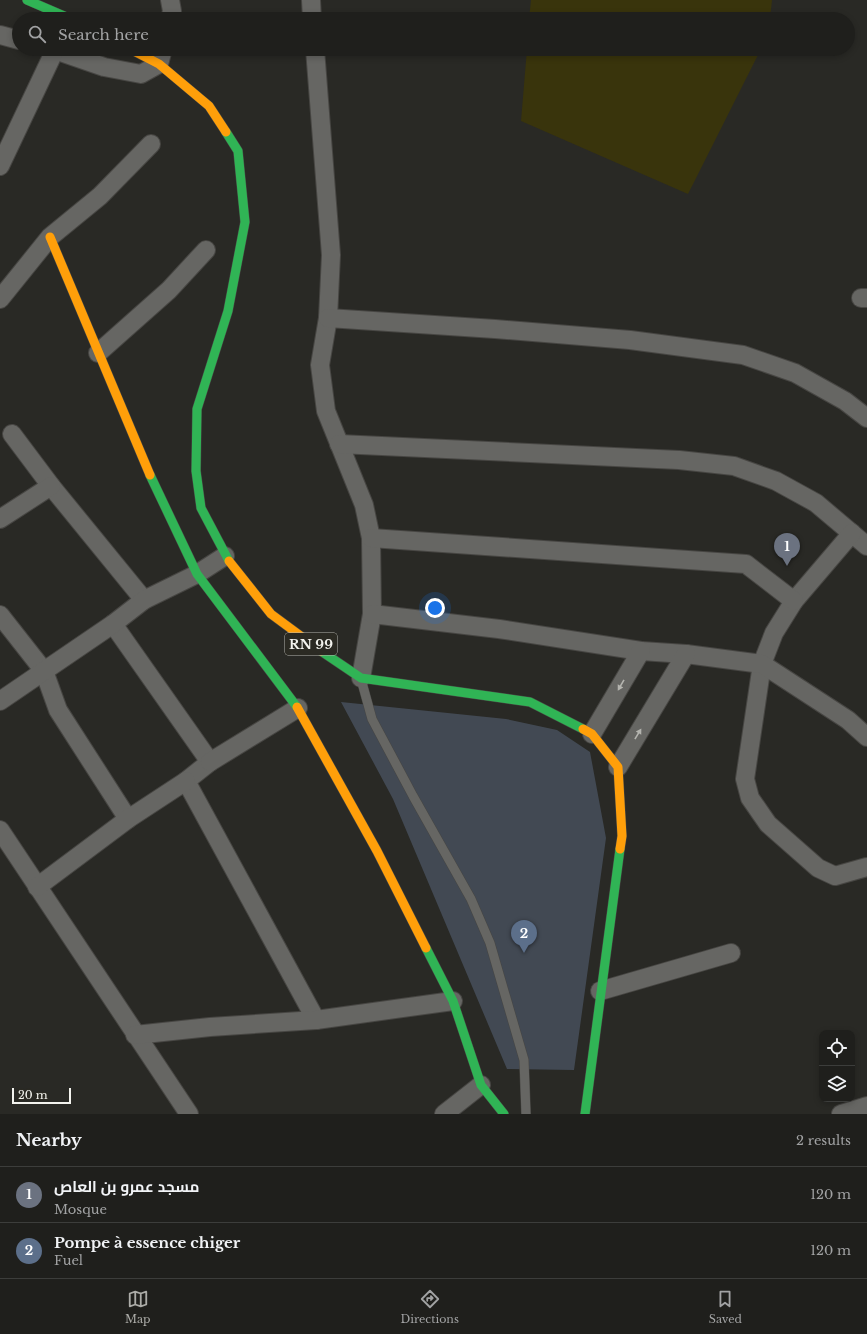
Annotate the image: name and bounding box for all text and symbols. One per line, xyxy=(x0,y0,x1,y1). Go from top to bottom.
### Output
search box xyxy=(12,12,855,56)
icon: search xyxy=(26,23,48,45)
text: Search here xyxy=(58,25,149,44)
pin: 1 xyxy=(774,533,800,566)
your location xyxy=(425,598,445,618)
road number: RN 99 xyxy=(285,633,337,655)
one-way arrow xyxy=(617,680,625,690)
one-way arrow xyxy=(635,728,642,740)
pin: 2 xyxy=(511,920,537,953)
map controls xyxy=(819,1030,855,1102)
button: locate xyxy=(819,1030,855,1066)
button: layers xyxy=(819,1066,855,1102)
scale bar xyxy=(12,1086,71,1105)
text: 20 m xyxy=(18,1088,48,1102)
text: Nearby xyxy=(16,1130,82,1151)
text: 2 results xyxy=(796,1132,851,1149)
text: مسجد عمرو بن العاص xyxy=(54,1177,199,1196)
text: 1 xyxy=(26,1186,32,1203)
text: 120 m xyxy=(810,1186,851,1203)
text: Mosque xyxy=(54,1201,107,1218)
text: Pompe à essence chiger xyxy=(54,1233,240,1252)
text: 2 xyxy=(25,1242,33,1259)
text: 120 m xyxy=(810,1242,851,1259)
text: Fuel xyxy=(54,1252,83,1269)
tab: Map xyxy=(125,1288,151,1326)
tab: Directions xyxy=(400,1288,459,1326)
tab: Saved xyxy=(709,1288,742,1326)

